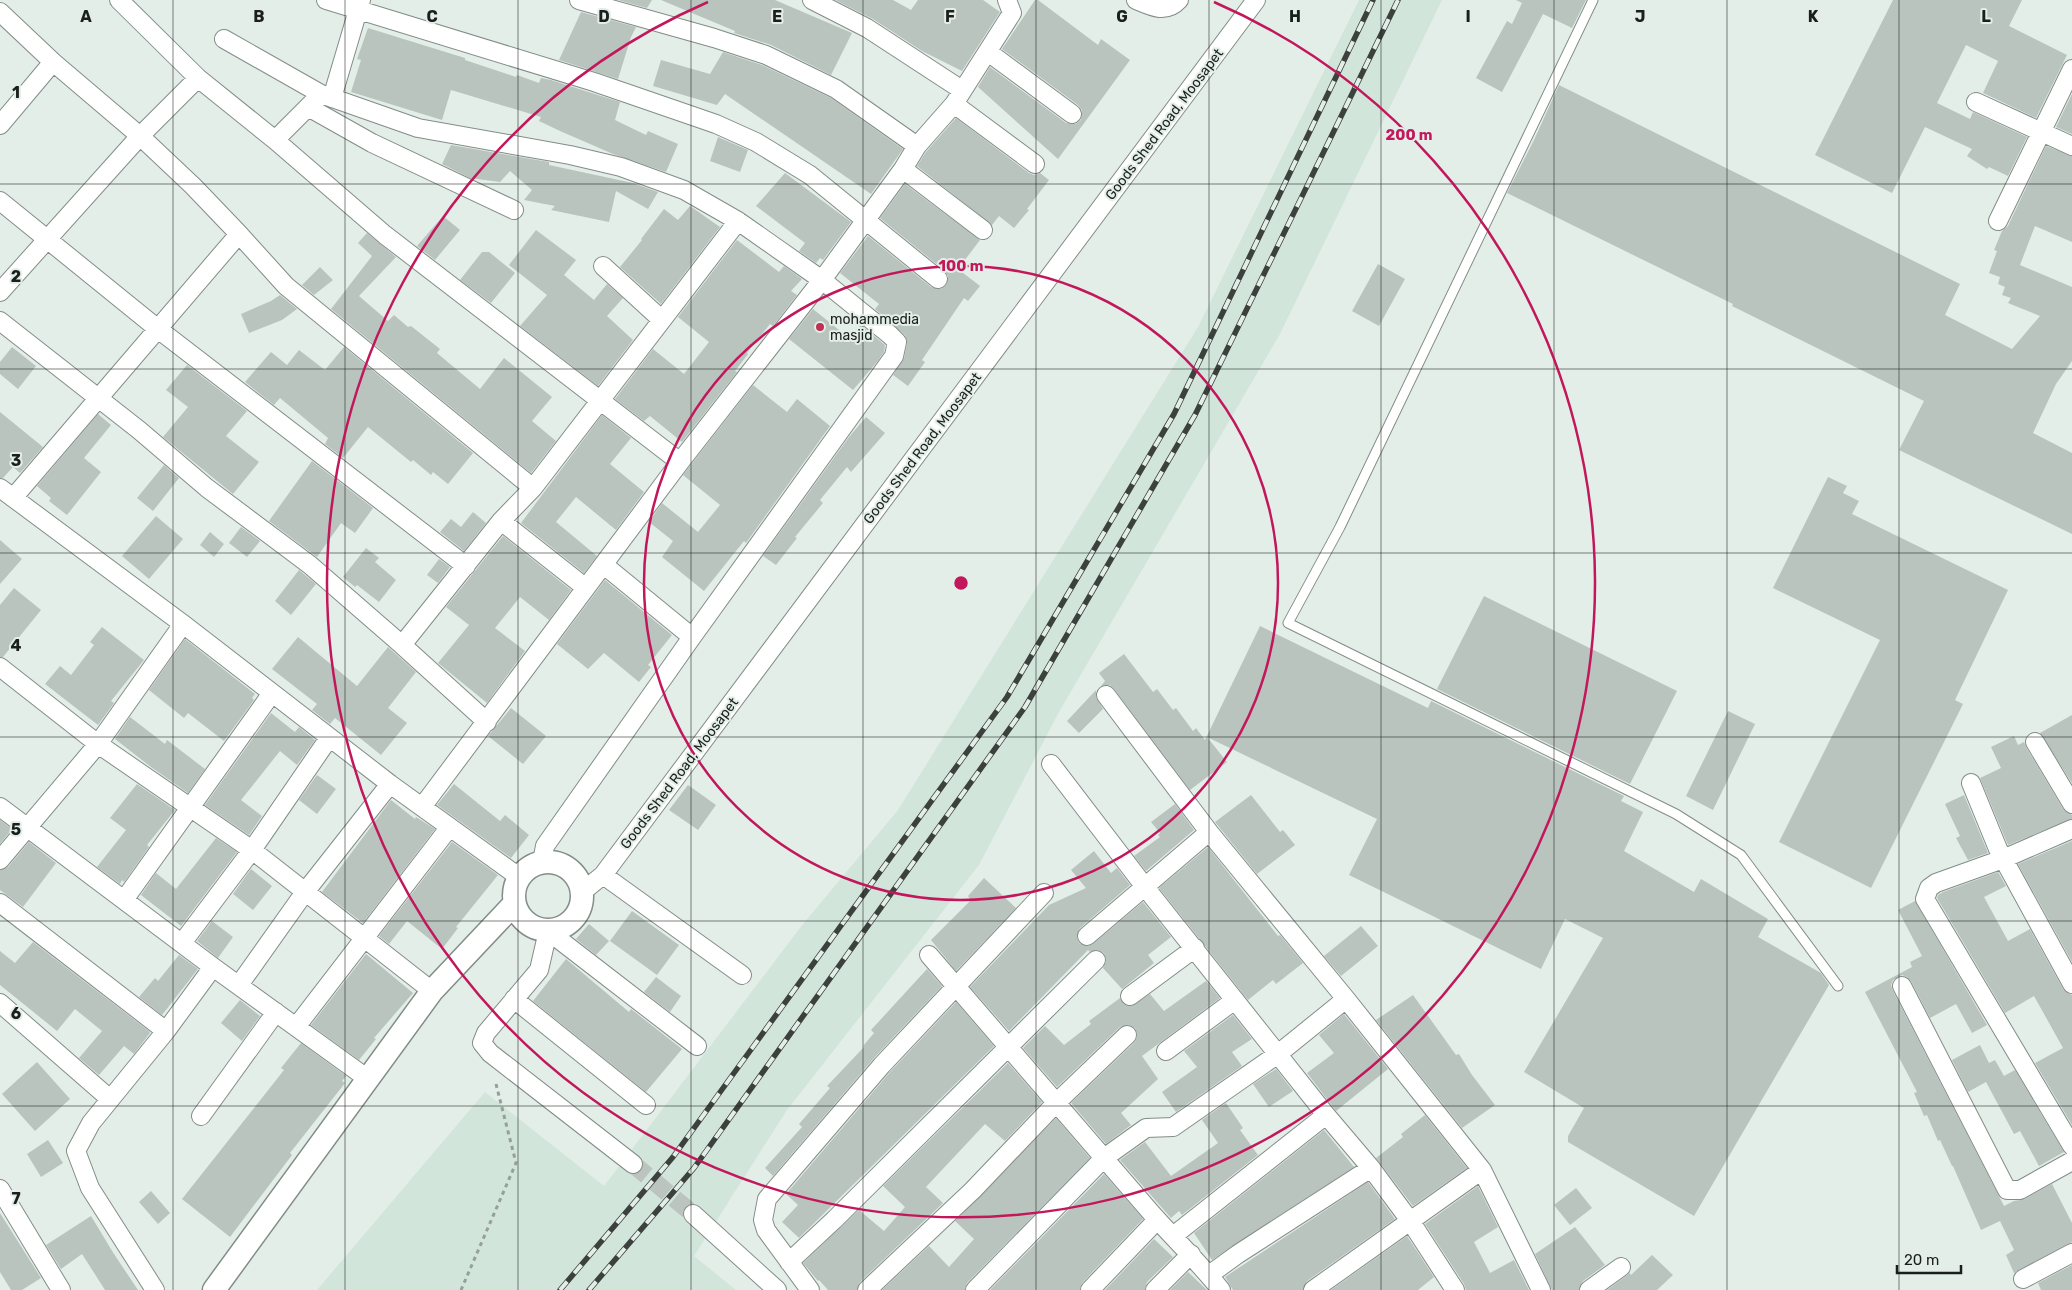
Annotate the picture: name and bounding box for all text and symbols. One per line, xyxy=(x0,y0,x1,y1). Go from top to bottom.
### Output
text: A xyxy=(80,7,92,26)
text: B xyxy=(253,7,265,26)
text: C xyxy=(426,7,438,26)
text: D xyxy=(598,7,610,26)
text: E xyxy=(772,7,782,26)
text: F xyxy=(945,7,955,26)
text: G xyxy=(1116,7,1128,26)
text: H xyxy=(1289,7,1301,26)
text: I xyxy=(1465,7,1471,26)
text: J xyxy=(1635,7,1645,26)
text: K xyxy=(1808,7,1819,26)
text: L xyxy=(1981,7,1991,26)
street label: Goods Shed Road, Moosapet xyxy=(1102,45,1227,203)
text: 1 xyxy=(12,83,20,102)
text: 200 m xyxy=(1385,126,1433,144)
text: 100 m xyxy=(939,257,983,275)
text: 2 xyxy=(11,267,21,286)
place label: mohammedia masjid xyxy=(830,311,919,344)
marker: mohammedia masjid xyxy=(814,321,826,333)
street label: Goods Shed Road, Moosapet xyxy=(860,369,985,527)
text: 3 xyxy=(11,451,21,470)
centre of rings xyxy=(952,574,970,592)
text: 4 xyxy=(11,636,22,655)
street label: Goods Shed Road, Moosapet xyxy=(617,694,742,852)
text: 5 xyxy=(11,820,21,839)
text: 6 xyxy=(11,1004,21,1023)
text: 7 xyxy=(11,1189,21,1208)
scale bar xyxy=(1897,1242,1961,1274)
text: 20 m xyxy=(1904,1251,1939,1269)

